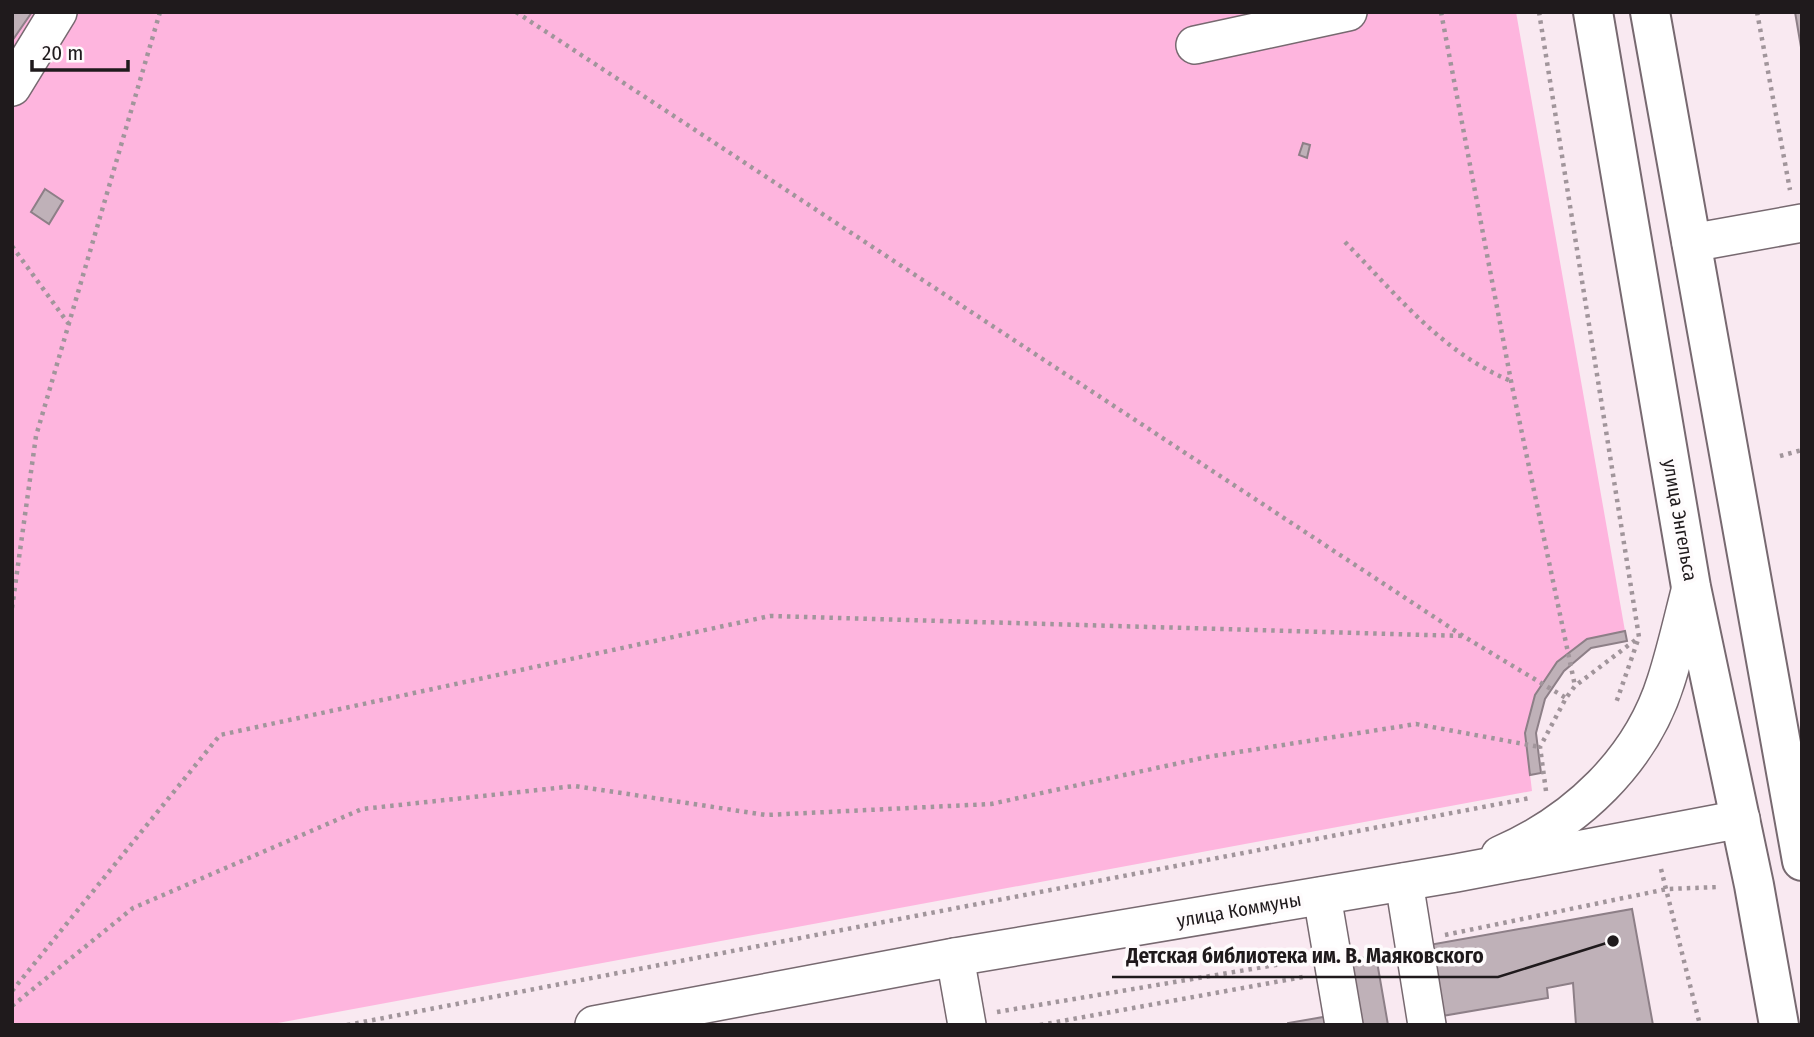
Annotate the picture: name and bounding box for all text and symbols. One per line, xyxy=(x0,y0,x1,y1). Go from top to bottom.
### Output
scale bar xyxy=(32,28,128,72)
text: 20 m xyxy=(42,40,83,66)
street label: улица Энгельса xyxy=(1658,457,1702,583)
street label: улица Коммуны xyxy=(1175,888,1303,932)
callout: Детская библиотека им. В. Маяковского xyxy=(1112,935,1498,977)
text: Детская библиотека им. В. Маяковского xyxy=(1125,943,1484,969)

